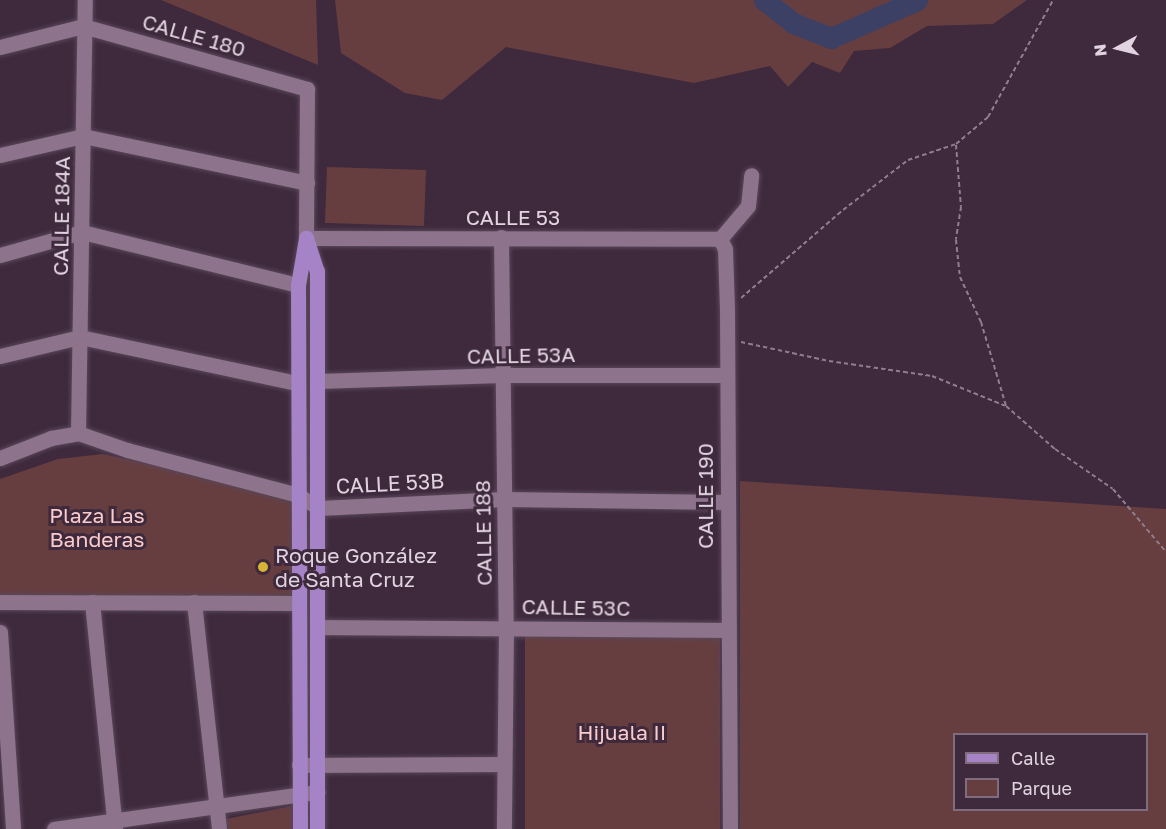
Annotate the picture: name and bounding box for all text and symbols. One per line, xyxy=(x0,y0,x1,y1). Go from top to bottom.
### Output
street label: CALLE 180 xyxy=(140,8,248,62)
north arrow xyxy=(1088,18,1148,78)
text: N xyxy=(1089,43,1111,57)
street label: CALLE 184A xyxy=(47,156,75,276)
street label: CALLE 53 xyxy=(466,204,560,230)
street label: CALLE 53A xyxy=(467,341,575,369)
street label: CALLE 190 xyxy=(692,443,718,549)
street label: CALLE 53B xyxy=(335,468,445,498)
street label: CALLE 188 xyxy=(469,480,497,586)
park label: Plaza Las Banderas xyxy=(49,502,145,552)
place label: Roque González de Santa Cruz xyxy=(275,542,437,592)
marker: Roque González de Santa Cruz xyxy=(256,560,270,574)
street label: CALLE 53C xyxy=(521,593,631,621)
park label: Hijuala II xyxy=(578,719,666,745)
legend xyxy=(953,733,1148,811)
text: Calle xyxy=(1011,747,1055,769)
text: Parque xyxy=(1011,777,1072,799)

